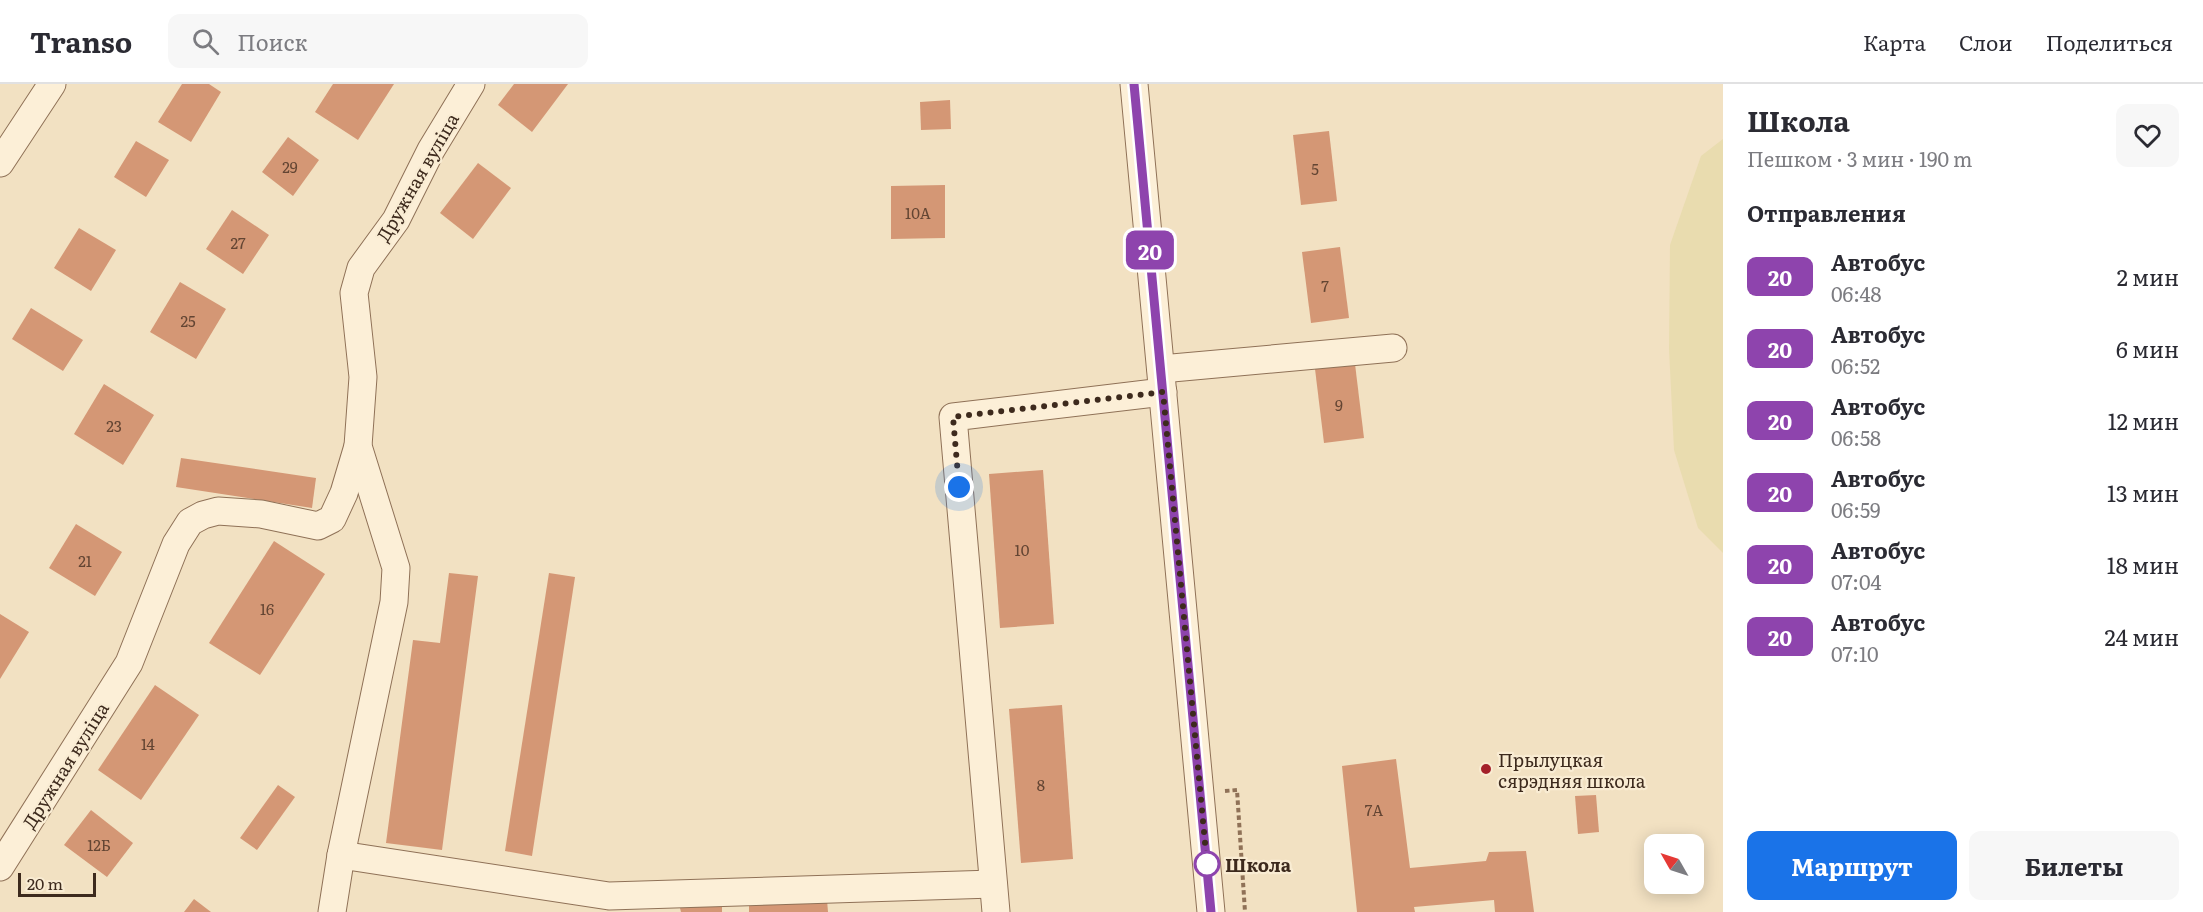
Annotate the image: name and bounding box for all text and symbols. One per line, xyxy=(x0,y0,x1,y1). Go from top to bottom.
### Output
search box xyxy=(168,14,588,68)
text: Transo xyxy=(30,20,132,62)
icon: search xyxy=(189,25,222,58)
text: Поиск xyxy=(237,25,308,58)
text: Карта xyxy=(1863,26,1926,57)
text: Слои xyxy=(1959,26,2013,57)
text: Поделиться xyxy=(2046,26,2173,57)
text: Школа xyxy=(1747,99,1850,141)
button: heart xyxy=(2116,104,2179,167)
street label: Дружная вуліца xyxy=(369,107,465,246)
text: Пешком · 3 мин · 190 m xyxy=(1747,143,1972,173)
house number: 29 xyxy=(282,155,298,178)
house number: 5 xyxy=(1311,157,1319,180)
text: Отправления xyxy=(1747,196,1906,229)
house number: 10А xyxy=(905,201,931,224)
line badge: 20 xyxy=(1123,230,1177,270)
house number: 27 xyxy=(230,231,246,254)
text: 20 xyxy=(1138,235,1162,266)
text: Автобус xyxy=(1831,245,1925,278)
text: 2 мин xyxy=(2117,260,2179,293)
text: 20 xyxy=(1768,261,1792,292)
house number: 7 xyxy=(1321,274,1329,297)
text: 06:48 xyxy=(1831,278,1882,308)
house number: 25 xyxy=(180,309,196,332)
text: Автобус xyxy=(1831,317,1925,350)
text: 6 мин xyxy=(2116,332,2179,365)
text: 20 xyxy=(1768,333,1792,364)
text: 06:52 xyxy=(1831,350,1880,380)
text: Автобус xyxy=(1831,389,1925,422)
house number: 9 xyxy=(1335,393,1343,416)
text: 12 мин xyxy=(2108,404,2179,437)
text: 20 xyxy=(1768,405,1792,436)
house number: 23 xyxy=(106,414,122,437)
text: 06:58 xyxy=(1831,422,1881,452)
text: Автобус xyxy=(1831,461,1925,494)
your location xyxy=(944,472,974,502)
text: 13 мин xyxy=(2107,476,2179,509)
text: 20 xyxy=(1768,477,1792,508)
text: 06:59 xyxy=(1831,494,1881,524)
text: Автобус xyxy=(1831,533,1925,566)
house number: 10 xyxy=(1015,538,1030,561)
text: 18 мин xyxy=(2107,548,2179,581)
house number: 21 xyxy=(78,549,92,572)
text: 20 xyxy=(1768,549,1792,580)
text: 07:04 xyxy=(1831,566,1882,596)
house number: 16 xyxy=(260,597,274,620)
text: Автобус xyxy=(1831,605,1925,638)
text: 24 мин xyxy=(2105,620,2179,653)
text: 20 xyxy=(1768,621,1792,652)
text: 07:10 xyxy=(1831,638,1879,668)
street label: Дружная вуліца xyxy=(15,696,115,833)
house number: 14 xyxy=(141,732,155,755)
place label: Прылуцкая сярэдняя школа xyxy=(1498,746,1646,794)
marker: Прылуцкая сярэдняя школа xyxy=(1479,762,1493,776)
house number: 8 xyxy=(1037,773,1045,796)
house number: 7А xyxy=(1365,798,1383,821)
button: Маршрут xyxy=(1747,831,1957,900)
button: Билеты xyxy=(1969,831,2179,900)
house number: 12Б xyxy=(87,833,111,856)
north arrow xyxy=(1644,834,1704,894)
map controls xyxy=(1644,834,1704,894)
marker: Школа xyxy=(1194,851,1220,877)
place label: Школа xyxy=(1225,851,1292,878)
scale bar xyxy=(18,870,96,898)
text: 20 m xyxy=(27,871,63,895)

